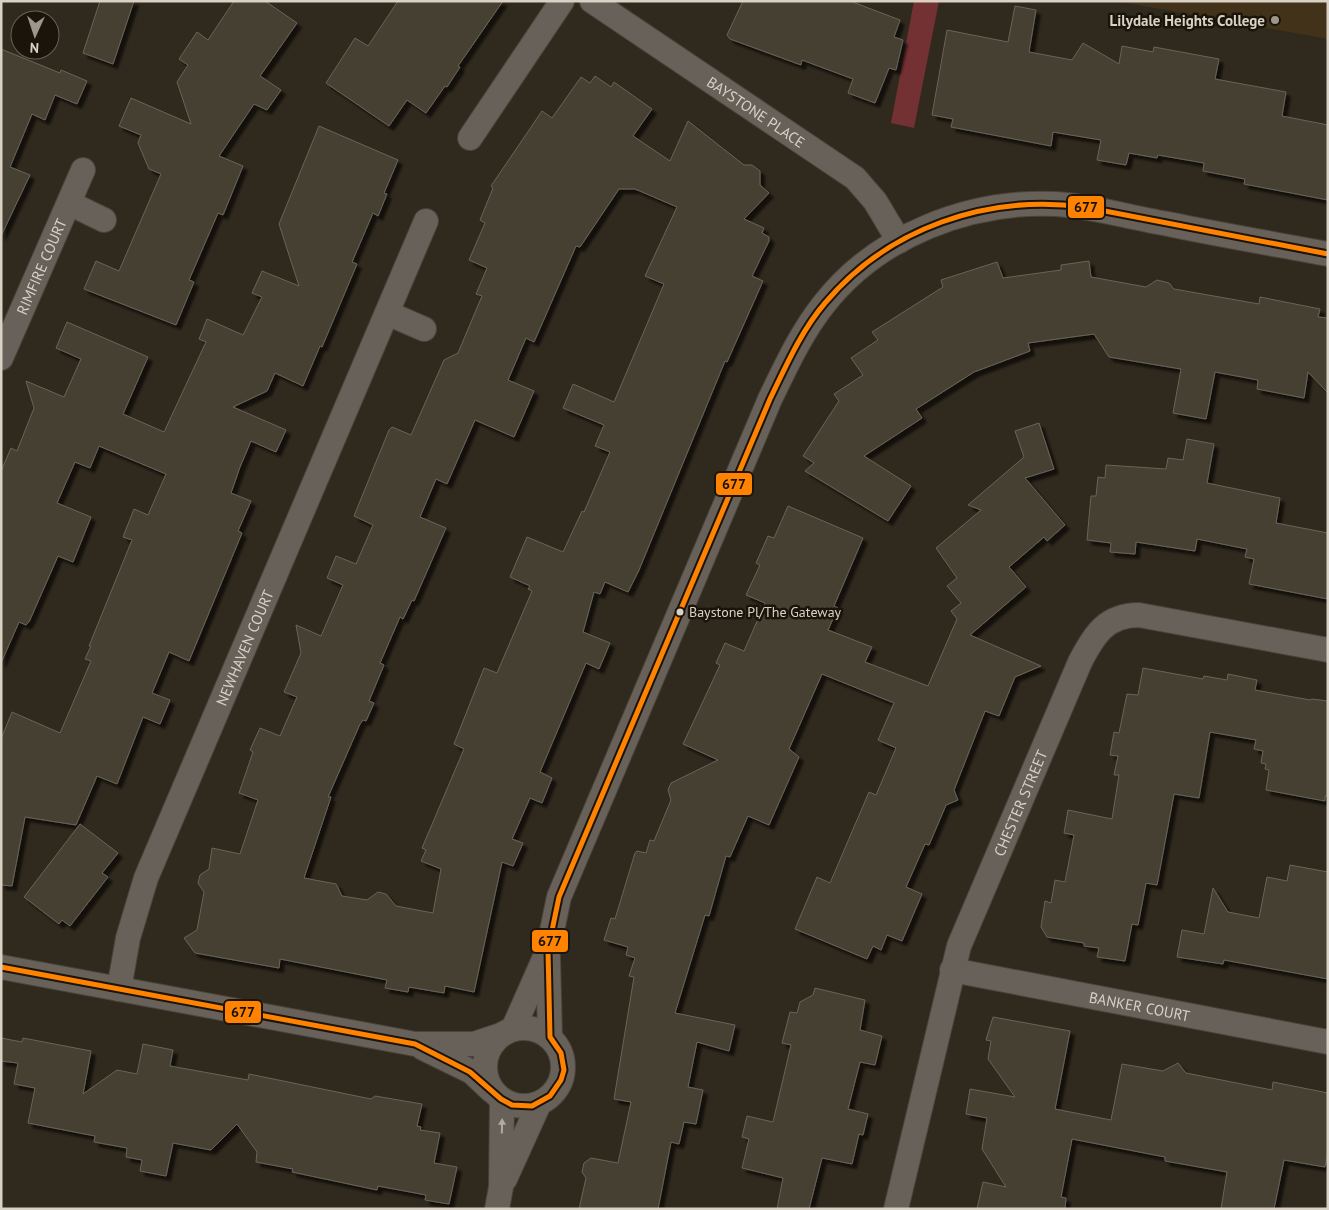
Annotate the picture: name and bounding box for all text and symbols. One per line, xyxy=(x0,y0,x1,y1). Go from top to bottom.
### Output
north arrow xyxy=(10,10,60,60)
place label: Lilydale Heights College xyxy=(1110,11,1265,30)
marker: Lilydale Heights College xyxy=(1269,14,1281,26)
text: N xyxy=(29,39,39,57)
street label: BAYSTONE PLACE xyxy=(704,72,809,151)
line badge: 677 xyxy=(1067,195,1105,219)
text: 677 xyxy=(1074,198,1098,216)
street label: RIMFIRE COURT xyxy=(12,215,71,317)
line badge: 677 xyxy=(715,472,753,496)
text: 677 xyxy=(722,475,746,493)
street label: NEWHAVEN COURT xyxy=(211,586,278,708)
place label: Baystone Pl/The Gateway xyxy=(689,603,842,621)
marker: Baystone Pl/The Gateway xyxy=(675,607,685,617)
street label: CHESTER STREET xyxy=(989,746,1051,859)
line badge: 677 xyxy=(531,929,569,953)
text: 677 xyxy=(538,932,562,950)
street label: BANKER COURT xyxy=(1088,987,1192,1025)
line badge: 677 xyxy=(224,1000,262,1024)
text: 677 xyxy=(231,1003,255,1021)
one-way arrow xyxy=(498,1118,506,1134)

